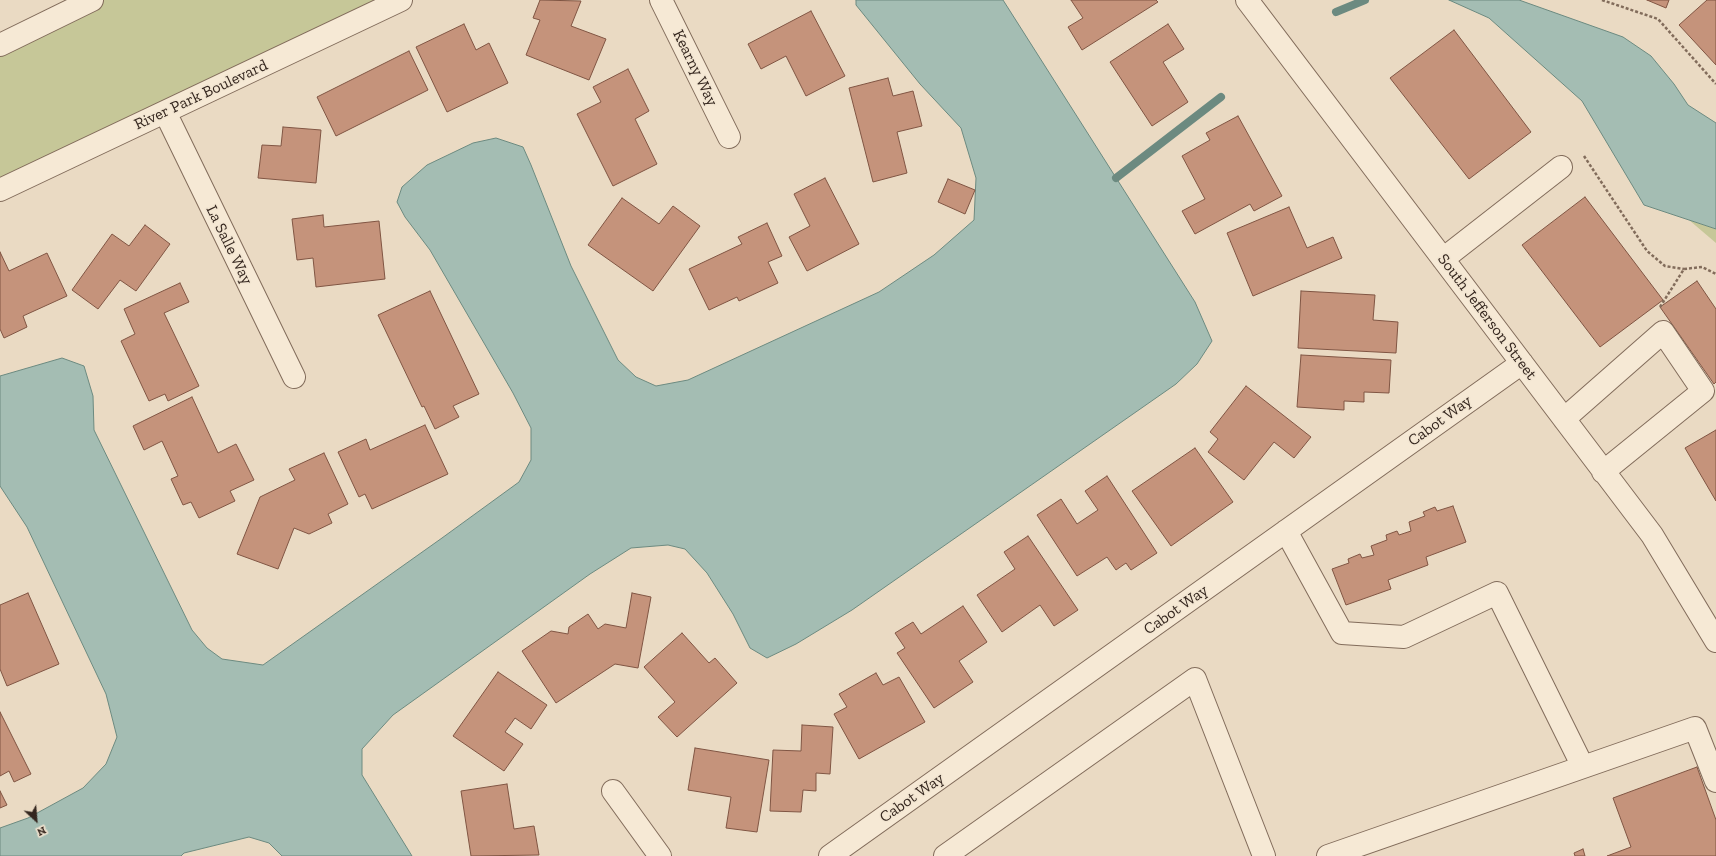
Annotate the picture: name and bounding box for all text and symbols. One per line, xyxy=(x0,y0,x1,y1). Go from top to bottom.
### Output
street label: Kearny Way xyxy=(668,27,722,109)
street label: River Park Boulevard xyxy=(131,56,271,134)
street label: La Salle Way xyxy=(202,202,256,288)
street label: South Jefferson Street xyxy=(1433,250,1541,384)
street label: Cabot Way xyxy=(1404,391,1476,451)
street label: Cabot Way xyxy=(1140,581,1212,639)
street label: Cabot Way xyxy=(876,769,948,827)
north arrow xyxy=(16,800,56,840)
text: N xyxy=(35,824,48,839)

